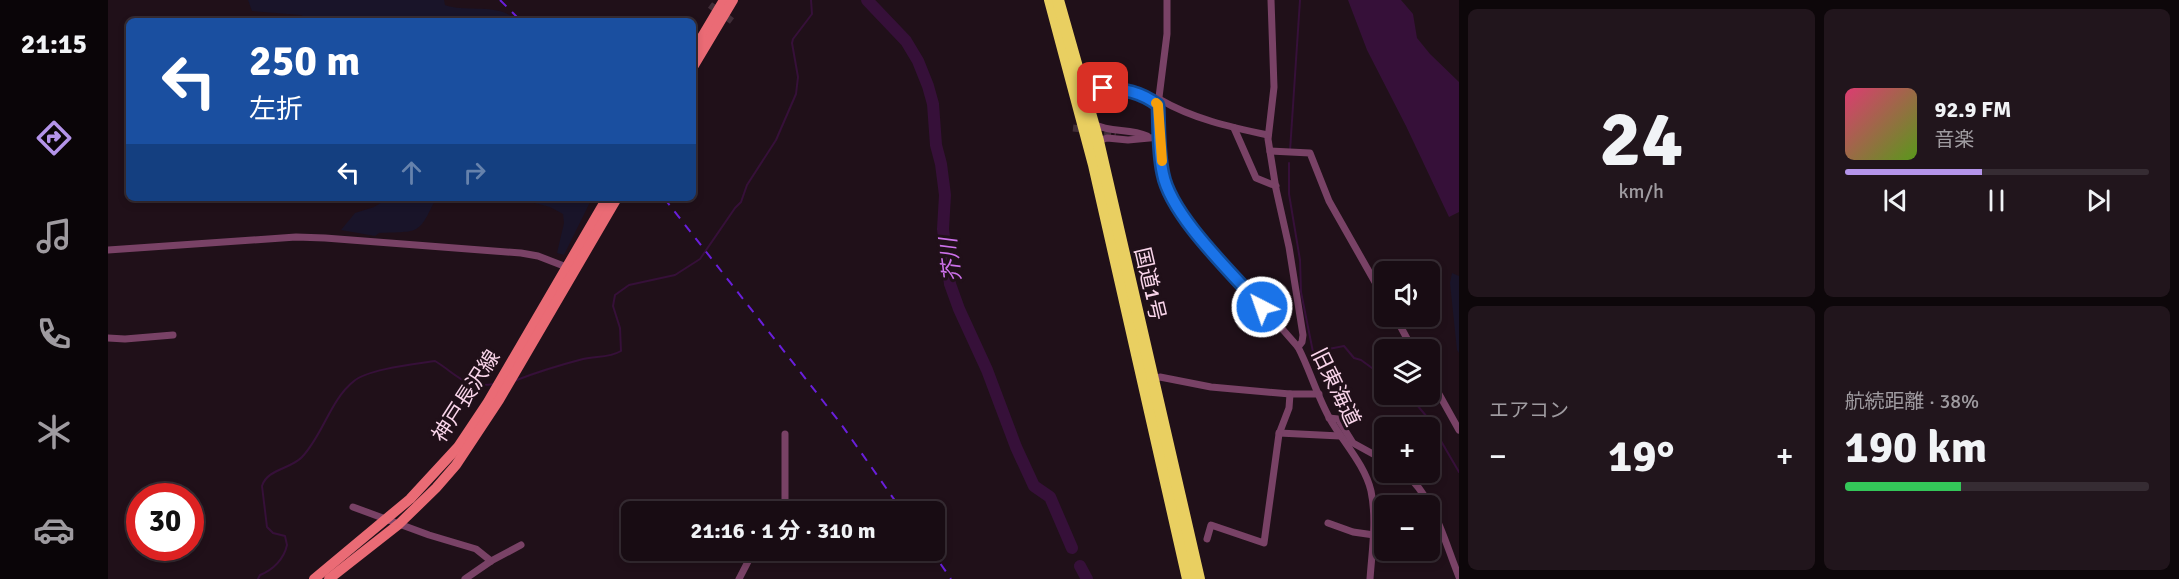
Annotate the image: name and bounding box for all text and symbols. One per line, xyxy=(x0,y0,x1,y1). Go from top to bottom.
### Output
text: 21:15 xyxy=(21,28,87,61)
text: 250 m xyxy=(249,36,360,87)
icon: left xyxy=(150,42,228,120)
pin xyxy=(1077,62,1128,113)
icon: arrive xyxy=(1086,71,1119,104)
text: 24 xyxy=(1599,92,1683,188)
text: 左折 xyxy=(249,93,303,126)
text: 92.9 FM xyxy=(1935,96,2011,123)
icon: directions xyxy=(33,117,75,159)
text: 音楽 xyxy=(1935,127,1975,152)
icon: left xyxy=(332,156,365,189)
icon: ahead xyxy=(395,156,428,189)
icon: right xyxy=(458,156,491,189)
text: km/h xyxy=(1619,179,1664,204)
icon: previous xyxy=(1879,184,1912,217)
icon: pause xyxy=(1980,184,2013,217)
icon: next xyxy=(2082,184,2115,217)
icon: music xyxy=(33,215,75,257)
water label: 芥川 xyxy=(934,234,967,283)
street label: 国道1号 xyxy=(1129,245,1171,323)
map controls xyxy=(1374,261,1440,561)
button: sound xyxy=(1374,261,1440,327)
position arrow xyxy=(1230,275,1294,339)
icon: phone xyxy=(33,313,75,355)
button: layers xyxy=(1374,339,1440,405)
street label: 旧東海道 xyxy=(1306,344,1366,430)
street label: 神戸長沢線 xyxy=(427,345,505,447)
text: 航続距離 · 38% xyxy=(1845,389,1979,414)
text: エアコン xyxy=(1489,398,1569,423)
icon: climate xyxy=(33,411,75,453)
button: + xyxy=(1374,417,1440,483)
text: 190 km xyxy=(1845,420,1987,475)
text: 19° xyxy=(1608,429,1675,484)
text: − xyxy=(1489,436,1507,477)
text: + xyxy=(1776,436,1793,477)
speed limit sign: 30 xyxy=(126,483,204,561)
button: − xyxy=(1374,495,1440,561)
icon: car xyxy=(33,509,75,551)
text: 21:16 · 1 分 · 310 m xyxy=(691,517,875,544)

